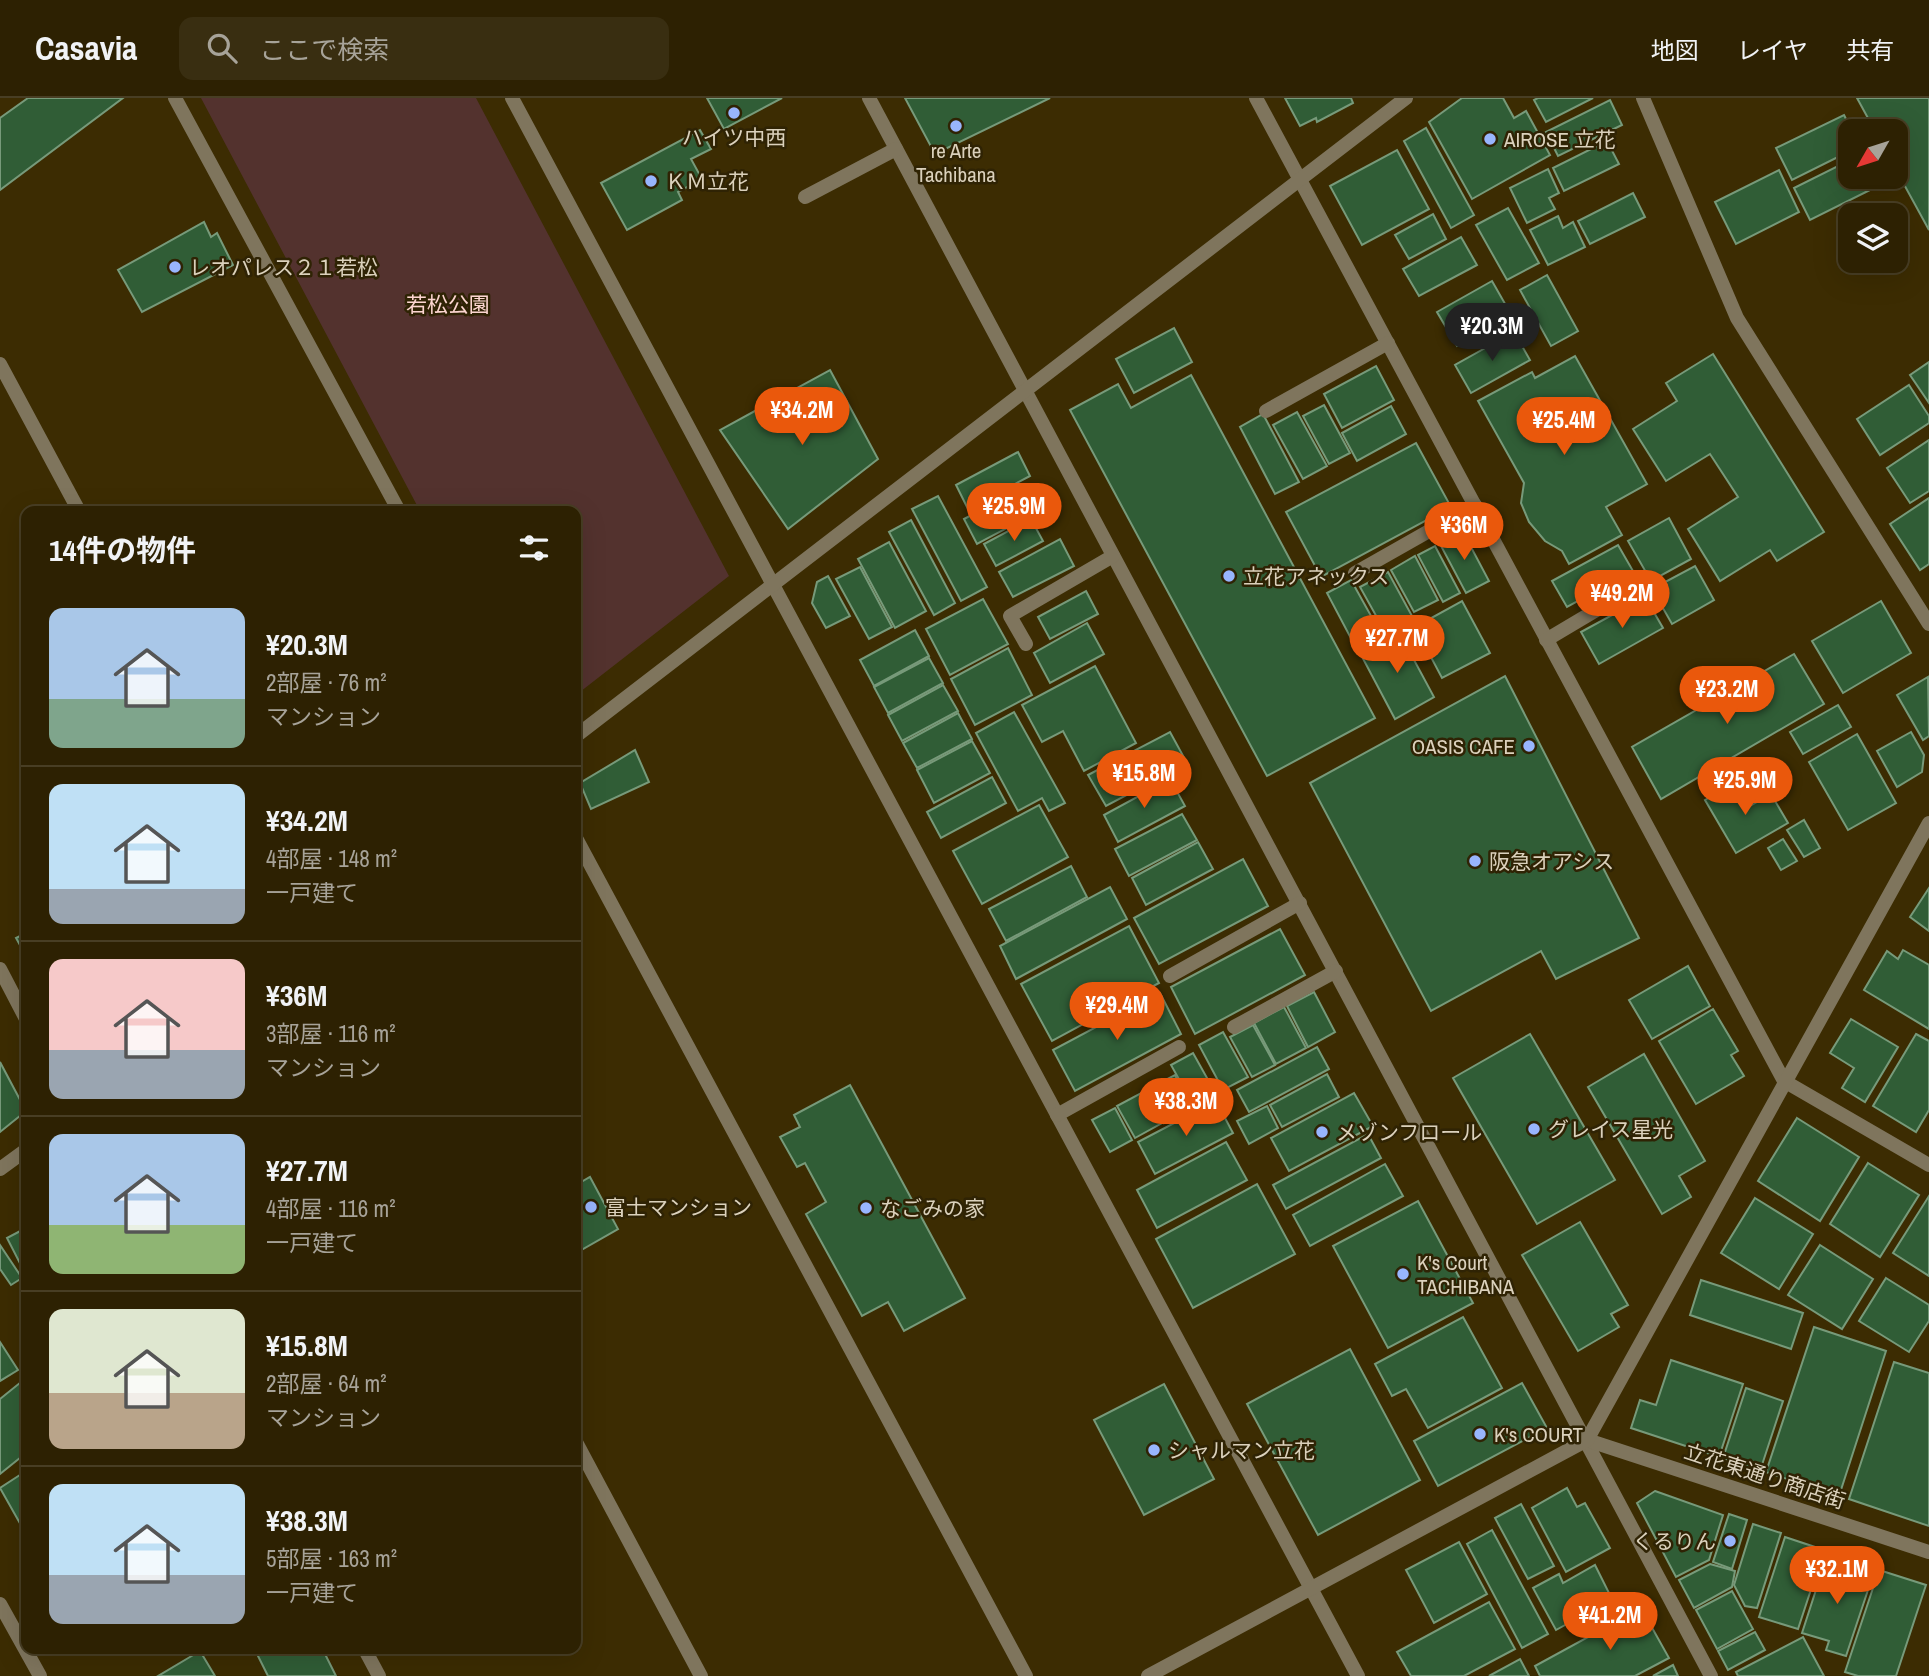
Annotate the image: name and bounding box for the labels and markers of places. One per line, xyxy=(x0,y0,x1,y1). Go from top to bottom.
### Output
marker: ハイツ中西 xyxy=(726,105,742,121)
marker: re Arte Tachibana xyxy=(948,118,964,134)
place label: ハイツ中西 xyxy=(682,123,786,152)
place label: AIROSE 立花 xyxy=(1503,125,1616,154)
marker: AIROSE 立花 xyxy=(1482,131,1498,147)
place label: re Arte Tachibana xyxy=(916,136,996,189)
place label: ＫＭ立花 xyxy=(665,167,749,196)
marker: ＫＭ立花 xyxy=(643,173,659,189)
place label: レオパレス２１若松 xyxy=(189,253,378,282)
marker: レオパレス２１若松 xyxy=(167,259,183,275)
pin: ¥20.3M xyxy=(1435,303,1549,363)
pin: ¥34.2M xyxy=(745,388,859,447)
pin: ¥25.4M xyxy=(1507,398,1621,457)
pin: ¥25.9M xyxy=(957,484,1071,543)
pin: ¥36M xyxy=(1423,503,1505,562)
place label: 立花アネックス xyxy=(1243,562,1389,591)
marker: 立花アネックス xyxy=(1221,568,1237,584)
pin: ¥49.2M xyxy=(1565,570,1679,630)
pin: ¥27.7M xyxy=(1340,616,1454,675)
pin: ¥23.2M xyxy=(1670,666,1784,726)
place label: OASIS CAFE xyxy=(1412,732,1515,761)
marker: OASIS CAFE xyxy=(1521,738,1537,754)
pin: ¥15.8M xyxy=(1087,750,1201,810)
pin: ¥25.9M xyxy=(1688,758,1802,817)
place label: 阪急オアシス xyxy=(1489,847,1614,876)
marker: 阪急オアシス xyxy=(1467,853,1483,869)
pin: ¥29.4M xyxy=(1060,982,1174,1042)
pin: ¥38.3M xyxy=(1129,1079,1243,1138)
place label: グレイス星光 xyxy=(1548,1115,1673,1144)
place label: メゾンフロール xyxy=(1336,1118,1482,1147)
marker: グレイス星光 xyxy=(1526,1121,1542,1137)
marker: メゾンフロール xyxy=(1314,1124,1330,1140)
place label: 富士マンション xyxy=(605,1193,752,1222)
place label: なごみの家 xyxy=(880,1194,985,1223)
marker: 富士マンション xyxy=(583,1199,599,1215)
marker: なごみの家 xyxy=(858,1200,874,1216)
place label: K's Court TACHIBANA xyxy=(1417,1248,1515,1301)
marker: K's Court TACHIBANA xyxy=(1395,1266,1411,1282)
place label: K's COURT xyxy=(1494,1420,1584,1449)
marker: K's COURT xyxy=(1472,1426,1488,1442)
place label: シャルマン立花 xyxy=(1168,1436,1315,1465)
marker: シャルマン立花 xyxy=(1146,1442,1162,1458)
place label: くるりん xyxy=(1632,1527,1716,1556)
marker: くるりん xyxy=(1722,1533,1738,1549)
pin: ¥32.1M xyxy=(1780,1546,1894,1606)
pin: ¥41.2M xyxy=(1553,1592,1667,1652)

